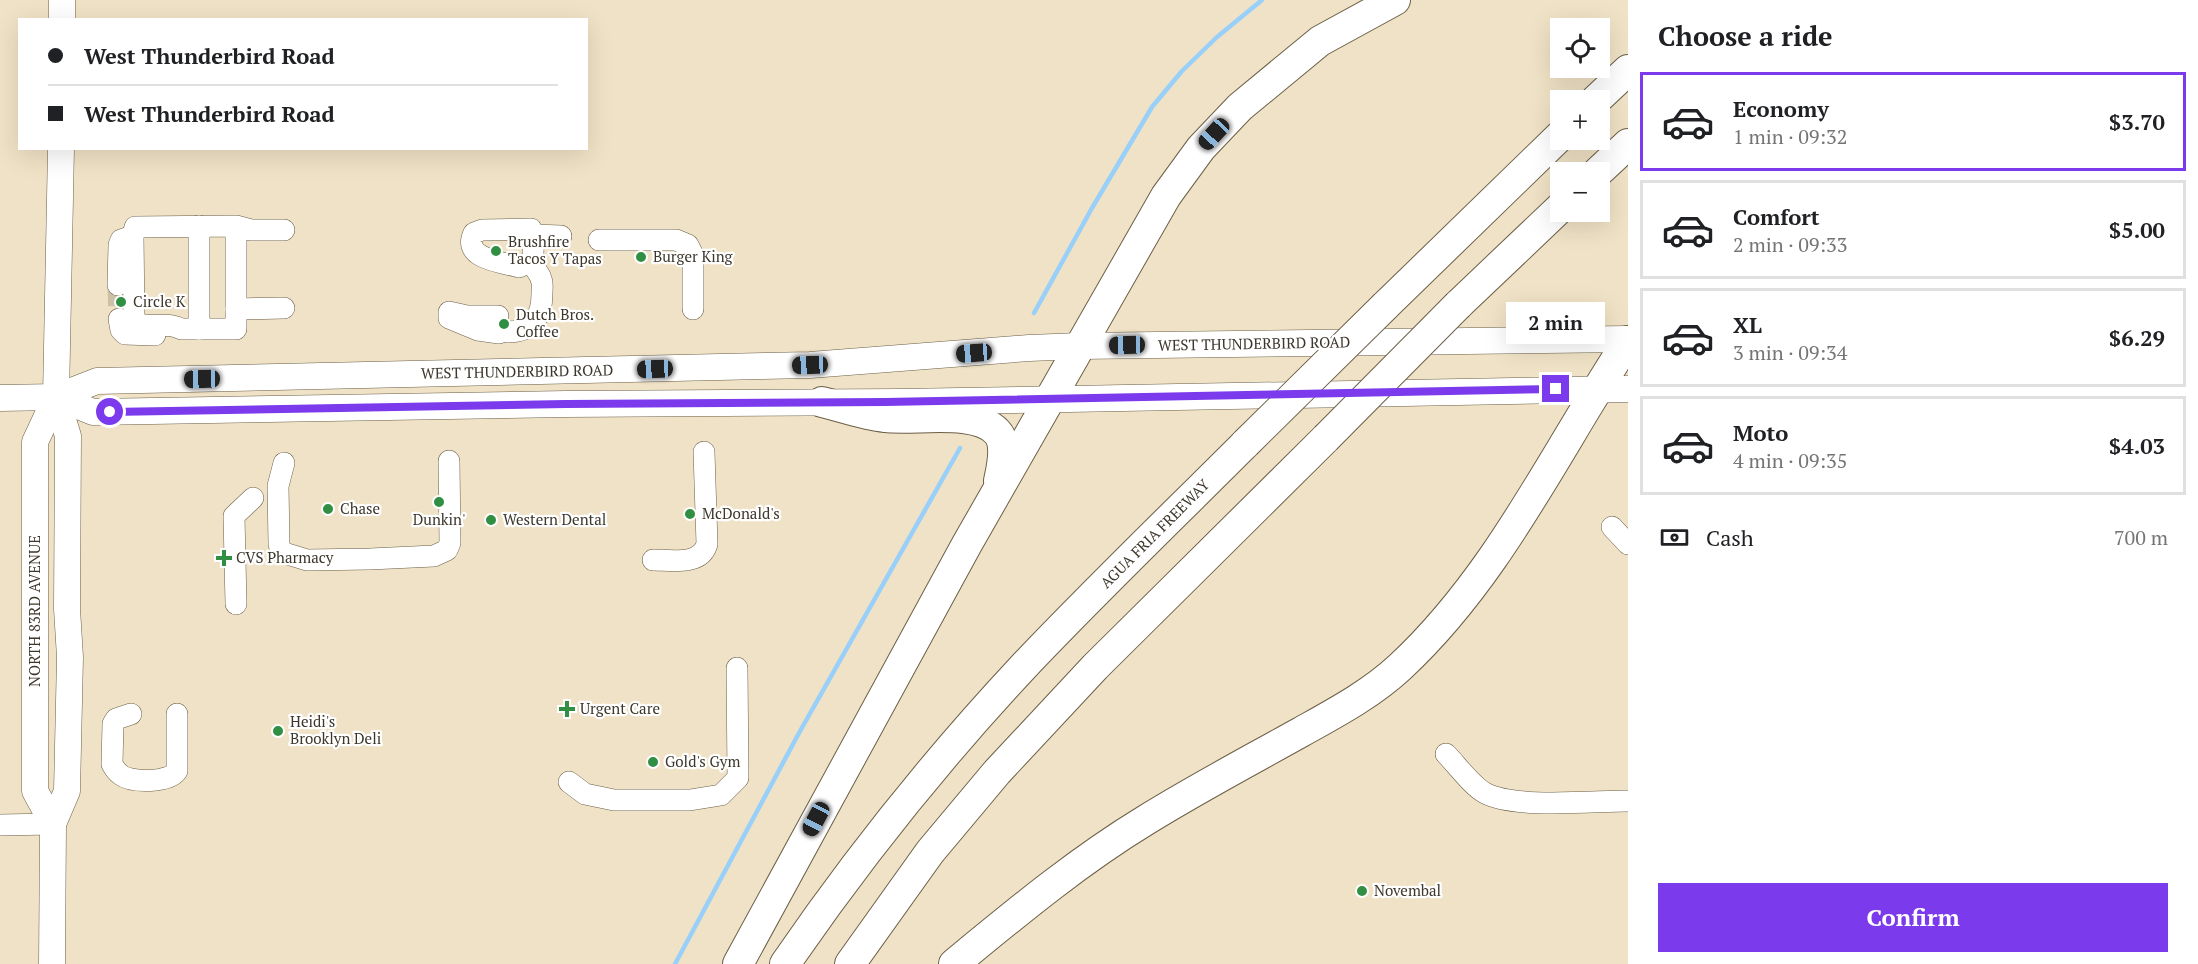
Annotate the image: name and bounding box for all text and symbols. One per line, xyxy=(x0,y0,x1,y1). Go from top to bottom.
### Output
map controls xyxy=(1550,18,1610,222)
button: locate xyxy=(1550,18,1610,78)
text: Choose a ride xyxy=(1658,18,1833,54)
text: West Thunderbird Road xyxy=(84,41,335,70)
button: + xyxy=(1550,90,1610,150)
text: Economy xyxy=(1733,94,1829,123)
icon: car xyxy=(1661,95,1715,149)
text: West Thunderbird Road xyxy=(84,99,335,128)
text: $3.70 xyxy=(2109,107,2165,136)
car xyxy=(1195,115,1233,153)
text: 1 min · 09:32 xyxy=(1733,123,1847,150)
button: − xyxy=(1550,162,1610,222)
text: Comfort xyxy=(1733,202,1819,231)
icon: car xyxy=(1661,203,1715,257)
text: $5.00 xyxy=(2109,215,2165,244)
place label: Brushfire Tacos Y Tapas xyxy=(508,231,602,268)
text: 2 min · 09:33 xyxy=(1733,231,1847,258)
marker: Brushfire Tacos Y Tapas xyxy=(489,244,503,258)
place label: Burger King xyxy=(653,246,734,266)
marker: Burger King xyxy=(634,250,648,264)
place label: Circle K xyxy=(133,291,186,311)
marker: Circle K xyxy=(114,295,128,309)
callout: 2 min xyxy=(1506,302,1606,344)
place label: Dutch Bros. Coffee xyxy=(516,304,594,341)
text: 2 min xyxy=(1528,309,1583,336)
text: XL xyxy=(1733,310,1762,339)
icon: car xyxy=(1661,311,1715,365)
marker: Dutch Bros. Coffee xyxy=(497,317,511,331)
text: $6.29 xyxy=(2109,323,2165,352)
street label: WEST THUNDERBIRD ROAD xyxy=(1158,331,1350,355)
car xyxy=(1109,336,1145,354)
text: 3 min · 09:34 xyxy=(1733,339,1847,366)
car xyxy=(955,343,993,363)
car xyxy=(792,355,828,375)
street label: WEST THUNDERBIRD ROAD xyxy=(421,359,613,383)
car xyxy=(637,359,673,379)
car xyxy=(184,370,220,388)
route end xyxy=(1542,375,1569,402)
route start xyxy=(96,398,123,425)
text: Moto xyxy=(1733,418,1788,447)
icon: car xyxy=(1661,419,1715,473)
text: $4.03 xyxy=(2109,431,2165,460)
text: 4 min · 09:35 xyxy=(1733,447,1847,474)
street label: AGUA FRIA FREEWAY xyxy=(1095,474,1213,592)
marker: Dunkin' xyxy=(432,495,446,509)
place label: Chase xyxy=(340,498,380,518)
marker: Chase xyxy=(321,502,335,516)
place label: McDonald's xyxy=(702,503,780,523)
marker: McDonald's xyxy=(683,507,697,521)
place label: Dunkin' xyxy=(413,509,465,529)
place label: Western Dental xyxy=(503,509,606,529)
marker: Western Dental xyxy=(484,513,498,527)
icon: cash xyxy=(1658,521,1691,554)
text: Cash xyxy=(1706,523,1754,552)
text: 700 m xyxy=(2114,524,2168,551)
street label: NORTH 83RD AVENUE xyxy=(24,535,44,687)
place label: CVS Pharmacy xyxy=(236,547,334,567)
marker: CVS Pharmacy xyxy=(217,551,231,565)
place label: Urgent Care xyxy=(580,698,660,718)
marker: Urgent Care xyxy=(558,700,576,718)
place label: Heidi's Brooklyn Deli xyxy=(290,711,381,748)
marker: Heidi's Brooklyn Deli xyxy=(271,724,285,738)
place label: Gold's Gym xyxy=(665,751,740,771)
marker: Gold's Gym xyxy=(646,755,660,769)
car xyxy=(800,799,832,839)
place label: Novembal xyxy=(1374,880,1441,900)
button: Confirm xyxy=(1658,883,2168,952)
marker: Novembal xyxy=(1355,884,1369,898)

